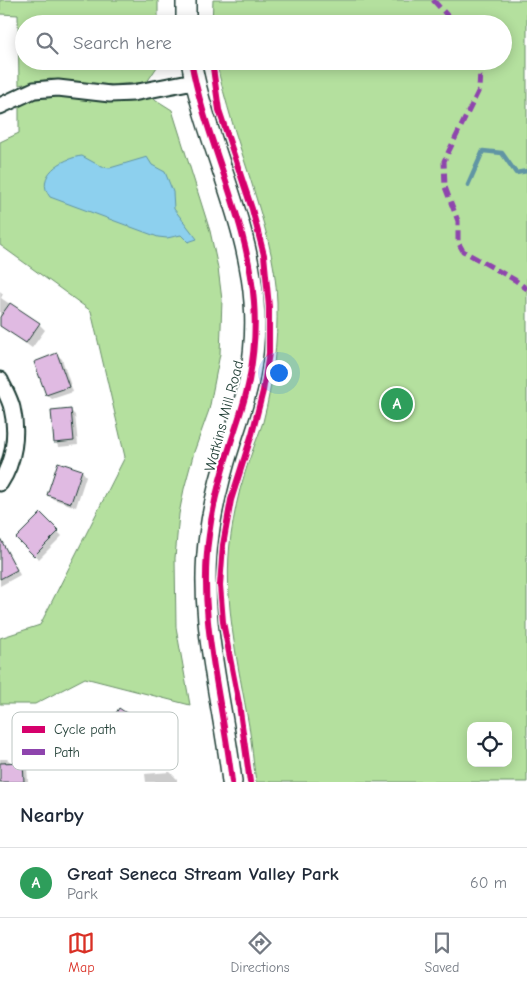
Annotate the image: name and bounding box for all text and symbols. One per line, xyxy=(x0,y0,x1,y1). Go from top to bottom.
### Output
search box xyxy=(15,15,512,70)
icon: search xyxy=(33,29,61,57)
text: Search here xyxy=(73,32,172,54)
street label: Watkins Mill Road xyxy=(201,359,247,473)
your location xyxy=(266,360,292,386)
pin: A xyxy=(381,385,413,423)
legend xyxy=(12,712,178,770)
text: Cycle path xyxy=(54,721,116,738)
map controls xyxy=(467,722,512,767)
button: locate xyxy=(467,722,512,767)
text: Path xyxy=(54,744,80,761)
text: Nearby xyxy=(20,803,84,827)
text: Great Seneca Stream Valley Park xyxy=(67,863,339,885)
text: A xyxy=(32,874,40,892)
text: 60 m xyxy=(470,874,507,892)
text: Park xyxy=(67,885,98,903)
tab: Map xyxy=(67,929,95,976)
tab: Directions xyxy=(230,929,290,976)
tab: Saved xyxy=(425,929,460,976)

